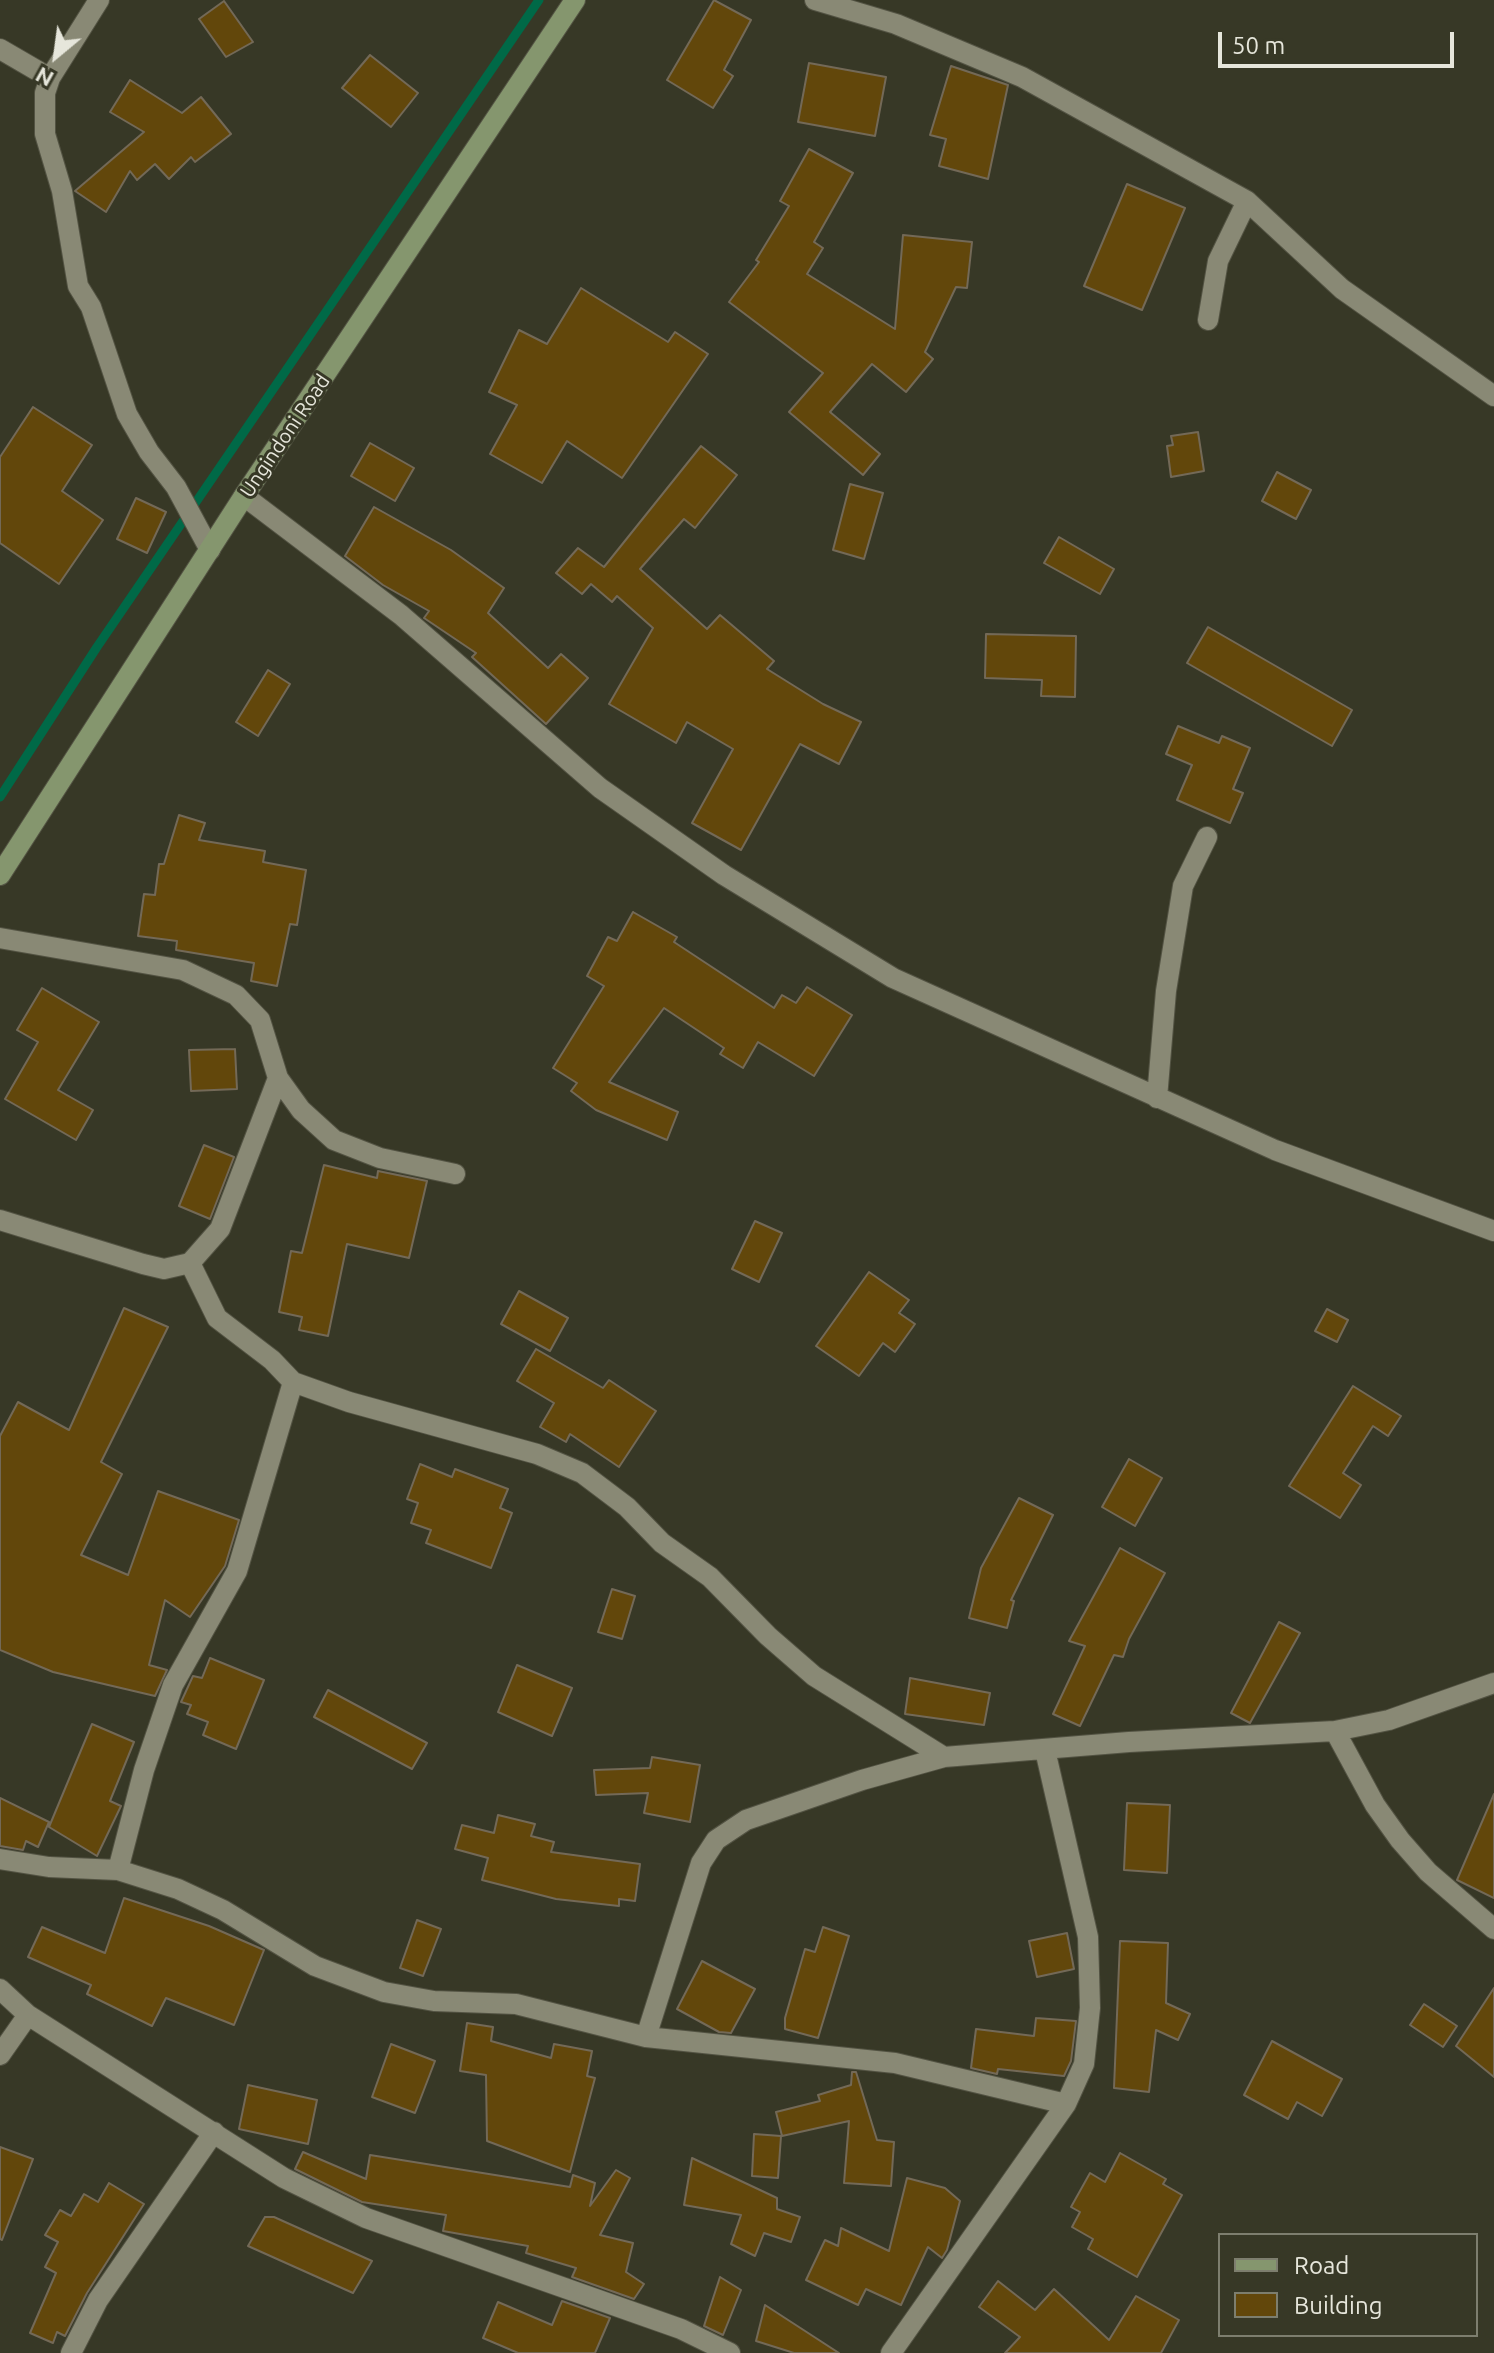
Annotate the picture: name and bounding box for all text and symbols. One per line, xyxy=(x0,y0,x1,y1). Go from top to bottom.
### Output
north arrow xyxy=(16,16,96,96)
scale bar xyxy=(1222,16,1458,66)
text: 50 m xyxy=(1232,32,1285,59)
text: N xyxy=(31,63,57,92)
street label: Ungindoni Road xyxy=(235,370,335,502)
legend xyxy=(1218,2233,1478,2337)
text: Road xyxy=(1294,2252,1349,2279)
text: Building xyxy=(1294,2292,1382,2319)

